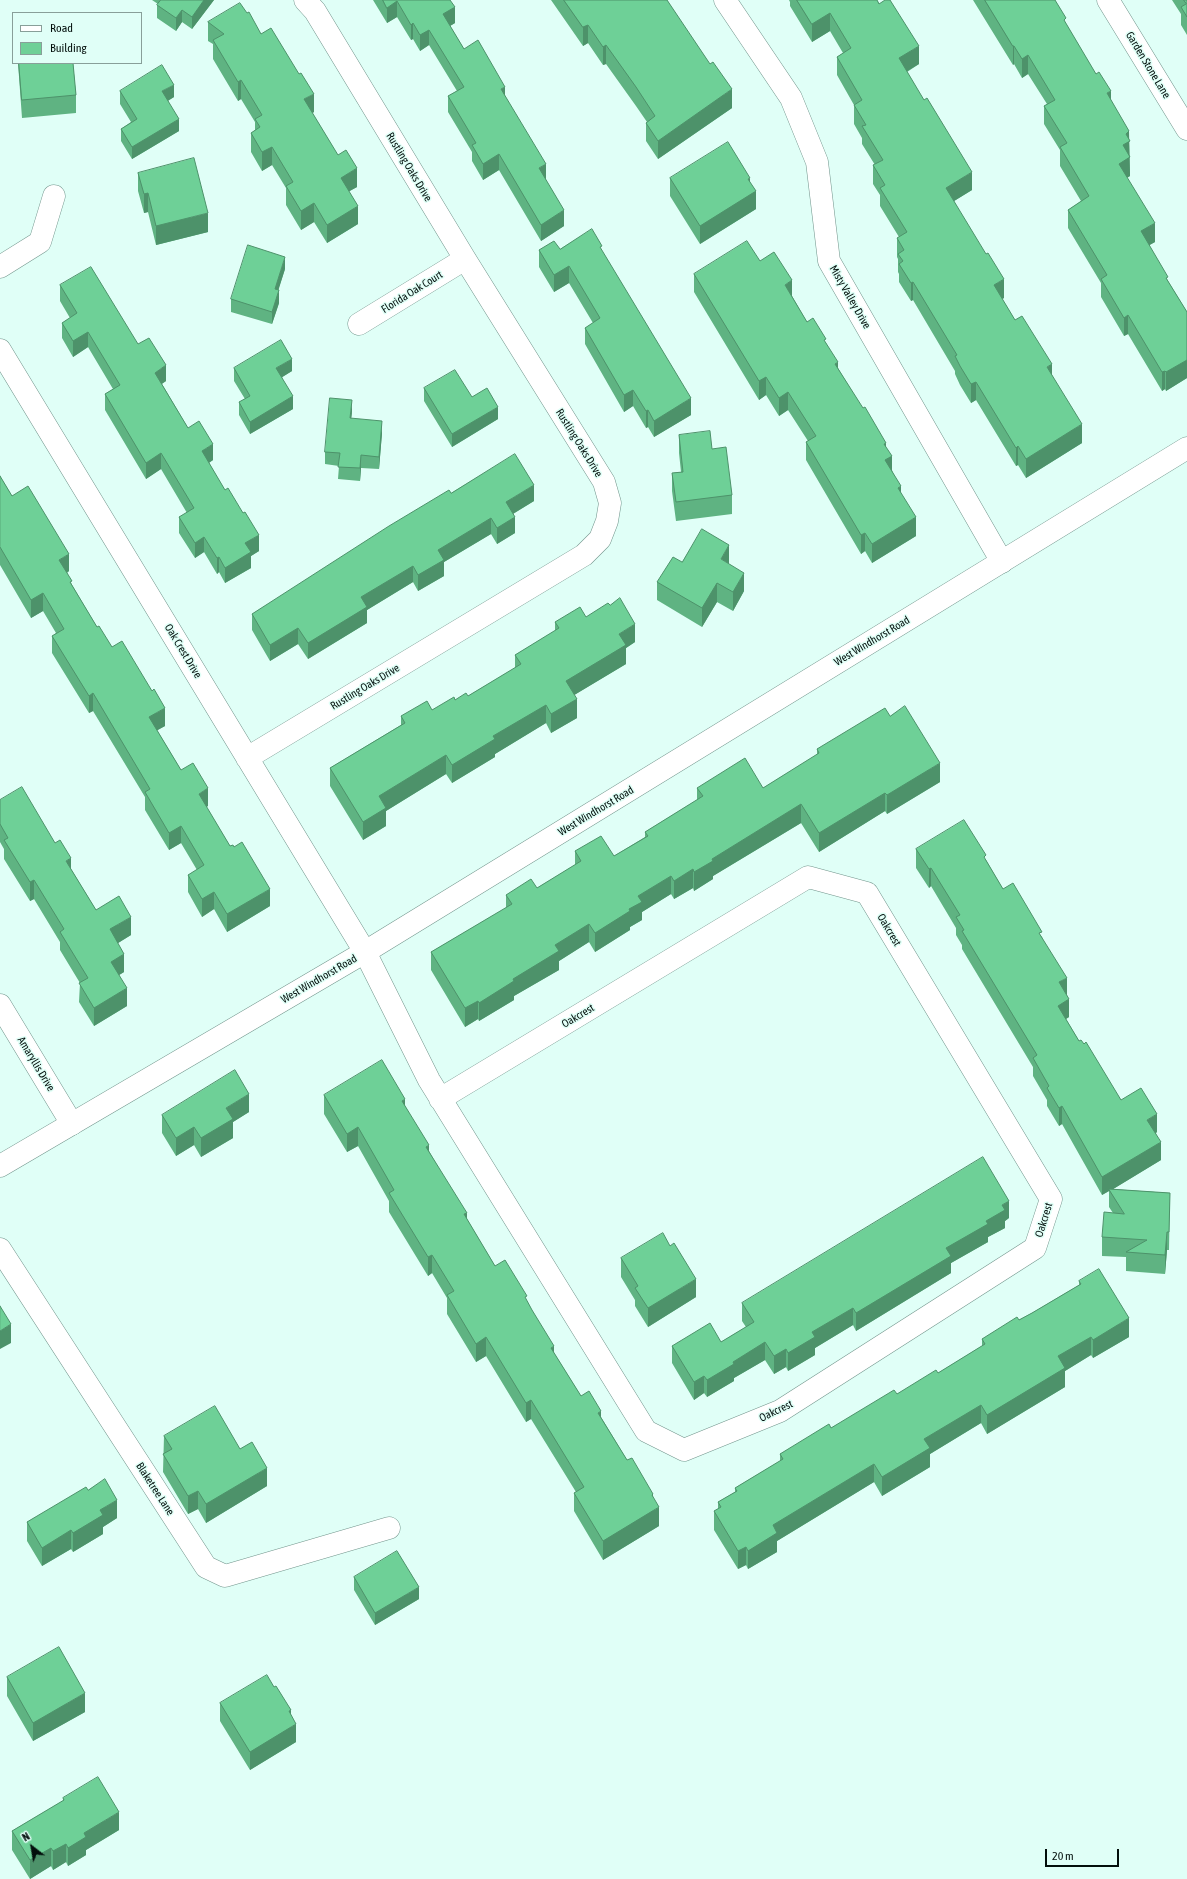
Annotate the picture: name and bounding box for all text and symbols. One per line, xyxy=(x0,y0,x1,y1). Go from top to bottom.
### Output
legend xyxy=(12,12,142,64)
text: Road xyxy=(50,21,73,35)
street label: Garden Stone Lane xyxy=(1123,29,1173,101)
text: Building xyxy=(50,41,87,55)
street label: Rustling Oaks Drive xyxy=(383,130,435,204)
street label: Misty Valley Drive xyxy=(826,263,874,331)
street label: Florida Oak Court xyxy=(379,268,445,316)
street label: Rustling Oaks Drive xyxy=(553,406,605,480)
street label: West Windhorst Road xyxy=(832,613,912,669)
street label: Oak Crest Drive xyxy=(162,621,204,681)
street label: Rustling Oaks Drive xyxy=(328,661,402,713)
street label: West Windhorst Road xyxy=(556,783,636,839)
street label: Oakcrest xyxy=(874,911,904,949)
street label: West Windhorst Road xyxy=(279,952,359,1006)
street label: Oakcrest xyxy=(559,1001,597,1031)
street label: Amaryllis Drive xyxy=(15,1034,57,1094)
street label: Oakcrest xyxy=(1032,1201,1056,1239)
street label: Oakcrest xyxy=(757,1397,795,1425)
street label: Blaketree Lane xyxy=(133,1460,177,1518)
north arrow xyxy=(12,1827,52,1867)
text: N xyxy=(20,1830,32,1844)
scale bar xyxy=(1047,1841,1121,1867)
text: 20 m xyxy=(1052,1849,1074,1863)

